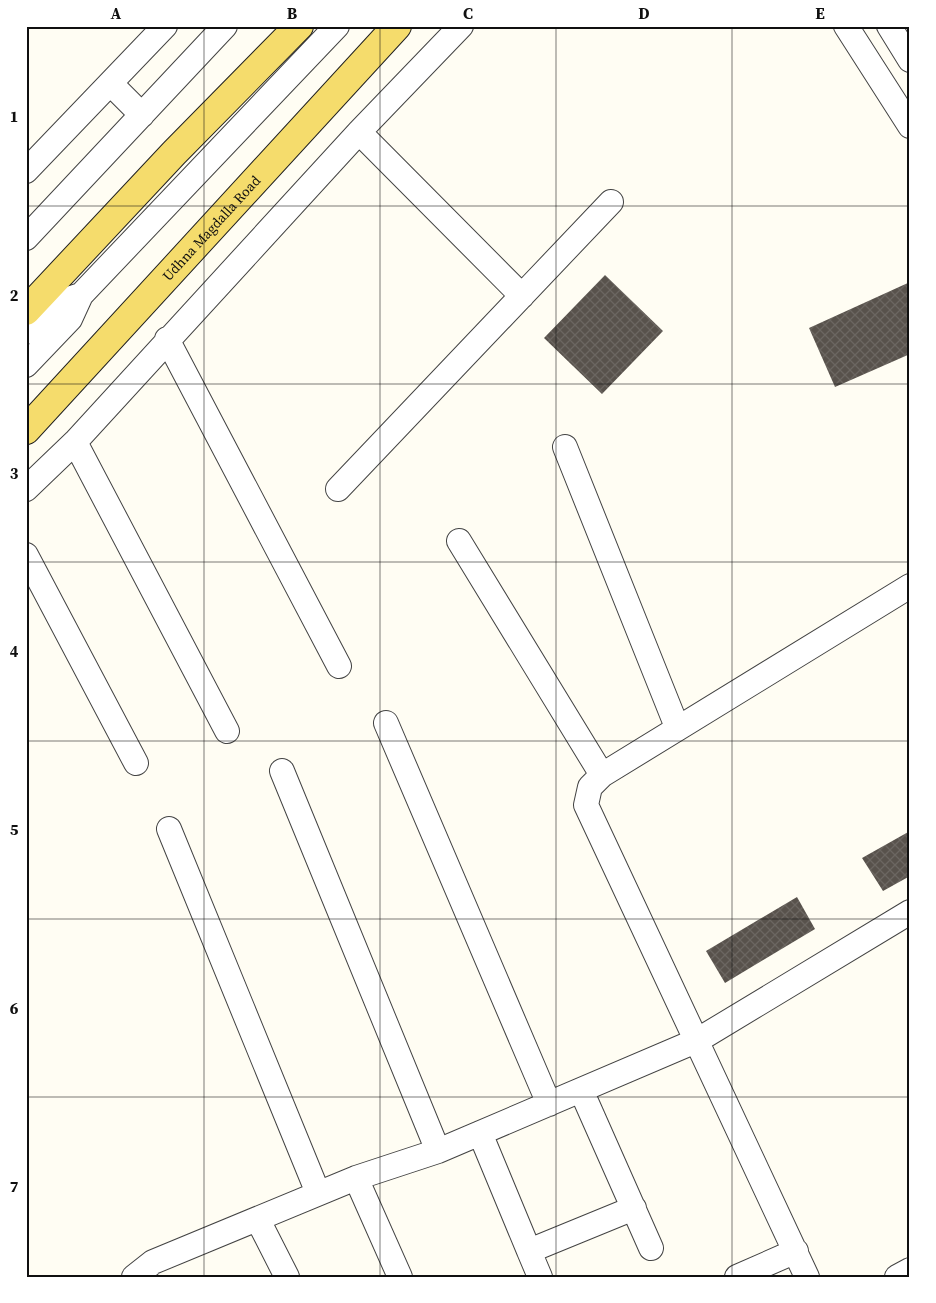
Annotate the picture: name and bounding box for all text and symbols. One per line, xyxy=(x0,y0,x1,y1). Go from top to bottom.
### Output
text: A xyxy=(111,2,122,24)
text: B xyxy=(287,2,298,24)
text: C xyxy=(463,2,473,24)
text: D xyxy=(638,2,650,24)
text: E xyxy=(815,2,825,24)
text: 1 xyxy=(10,105,18,127)
street label: Udhna Magdalla Road xyxy=(158,171,265,285)
text: 2 xyxy=(10,284,19,306)
text: 3 xyxy=(10,462,19,484)
text: 4 xyxy=(10,640,19,662)
text: 5 xyxy=(10,818,19,840)
text: 6 xyxy=(10,997,19,1019)
text: 7 xyxy=(10,1175,19,1197)

